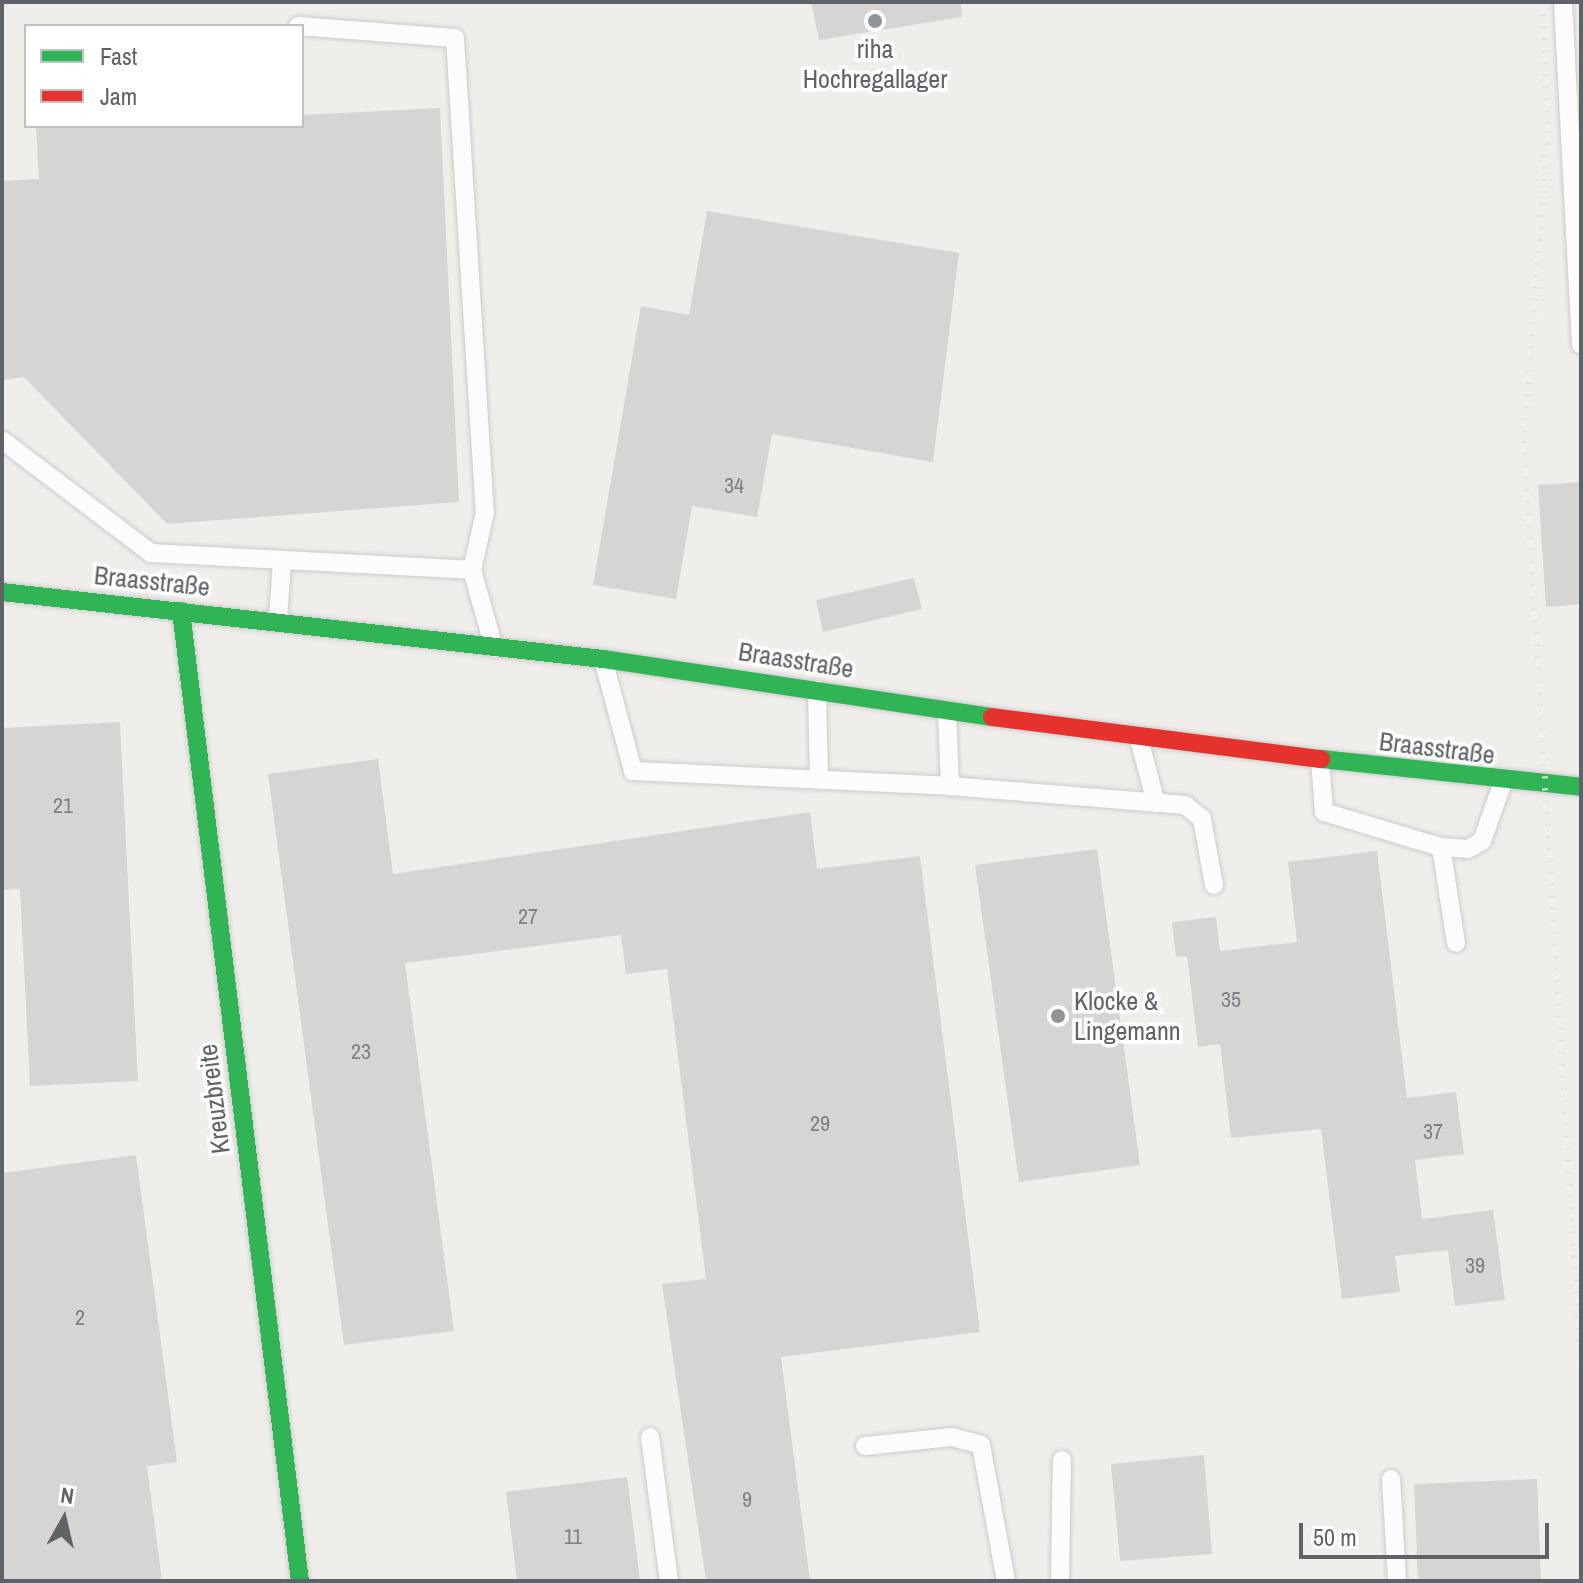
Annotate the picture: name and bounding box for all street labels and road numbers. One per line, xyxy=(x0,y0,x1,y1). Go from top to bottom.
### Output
street label: Braasstraße xyxy=(93,559,211,603)
street label: Braasstraße xyxy=(736,636,856,684)
street label: Braasstraße xyxy=(1377,725,1497,771)
street label: Kreuzbreite xyxy=(192,1042,236,1156)

